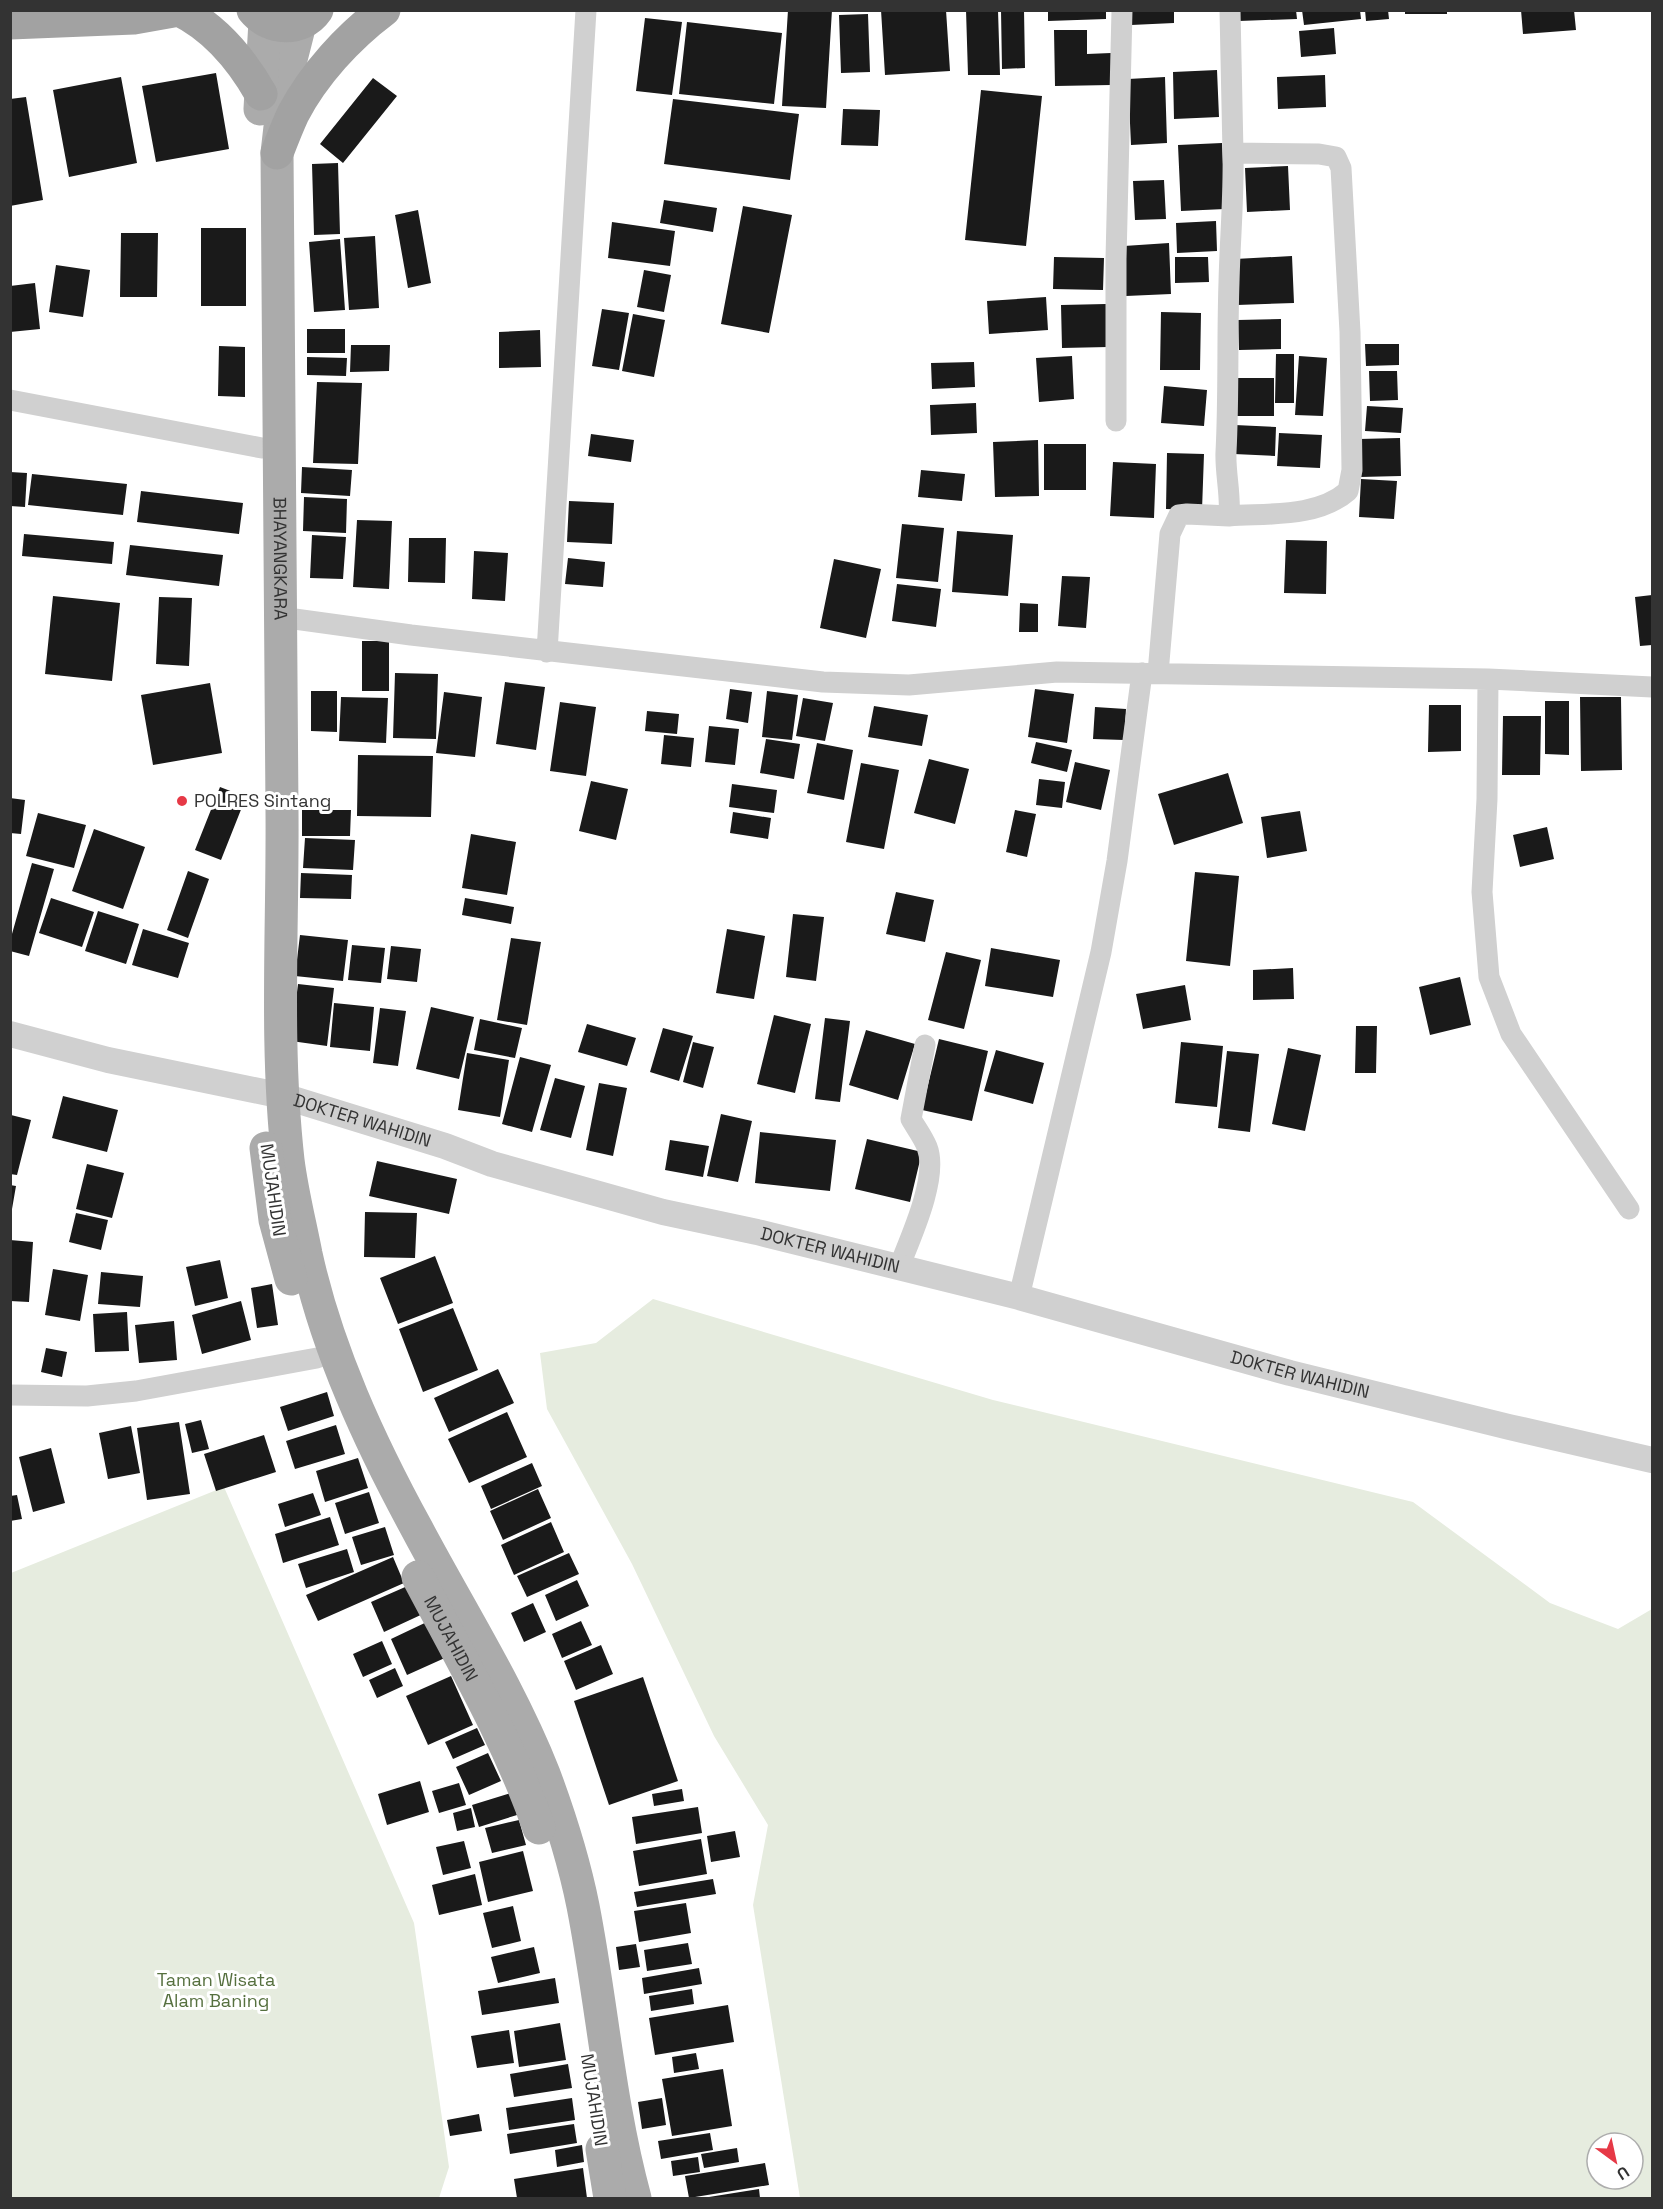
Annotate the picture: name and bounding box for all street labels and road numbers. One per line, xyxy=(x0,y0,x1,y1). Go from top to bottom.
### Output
street label: BHAYANGKARA xyxy=(269,497,292,620)
street label: DOKTER WAHIDIN xyxy=(291,1088,434,1152)
street label: MUJAHIDIN xyxy=(256,1142,291,1238)
street label: DOKTER WAHIDIN xyxy=(758,1221,902,1278)
street label: DOKTER WAHIDIN xyxy=(1228,1345,1372,1403)
street label: MUJAHIDIN xyxy=(419,1592,483,1685)
street label: MUJAHIDIN xyxy=(576,2052,613,2148)

